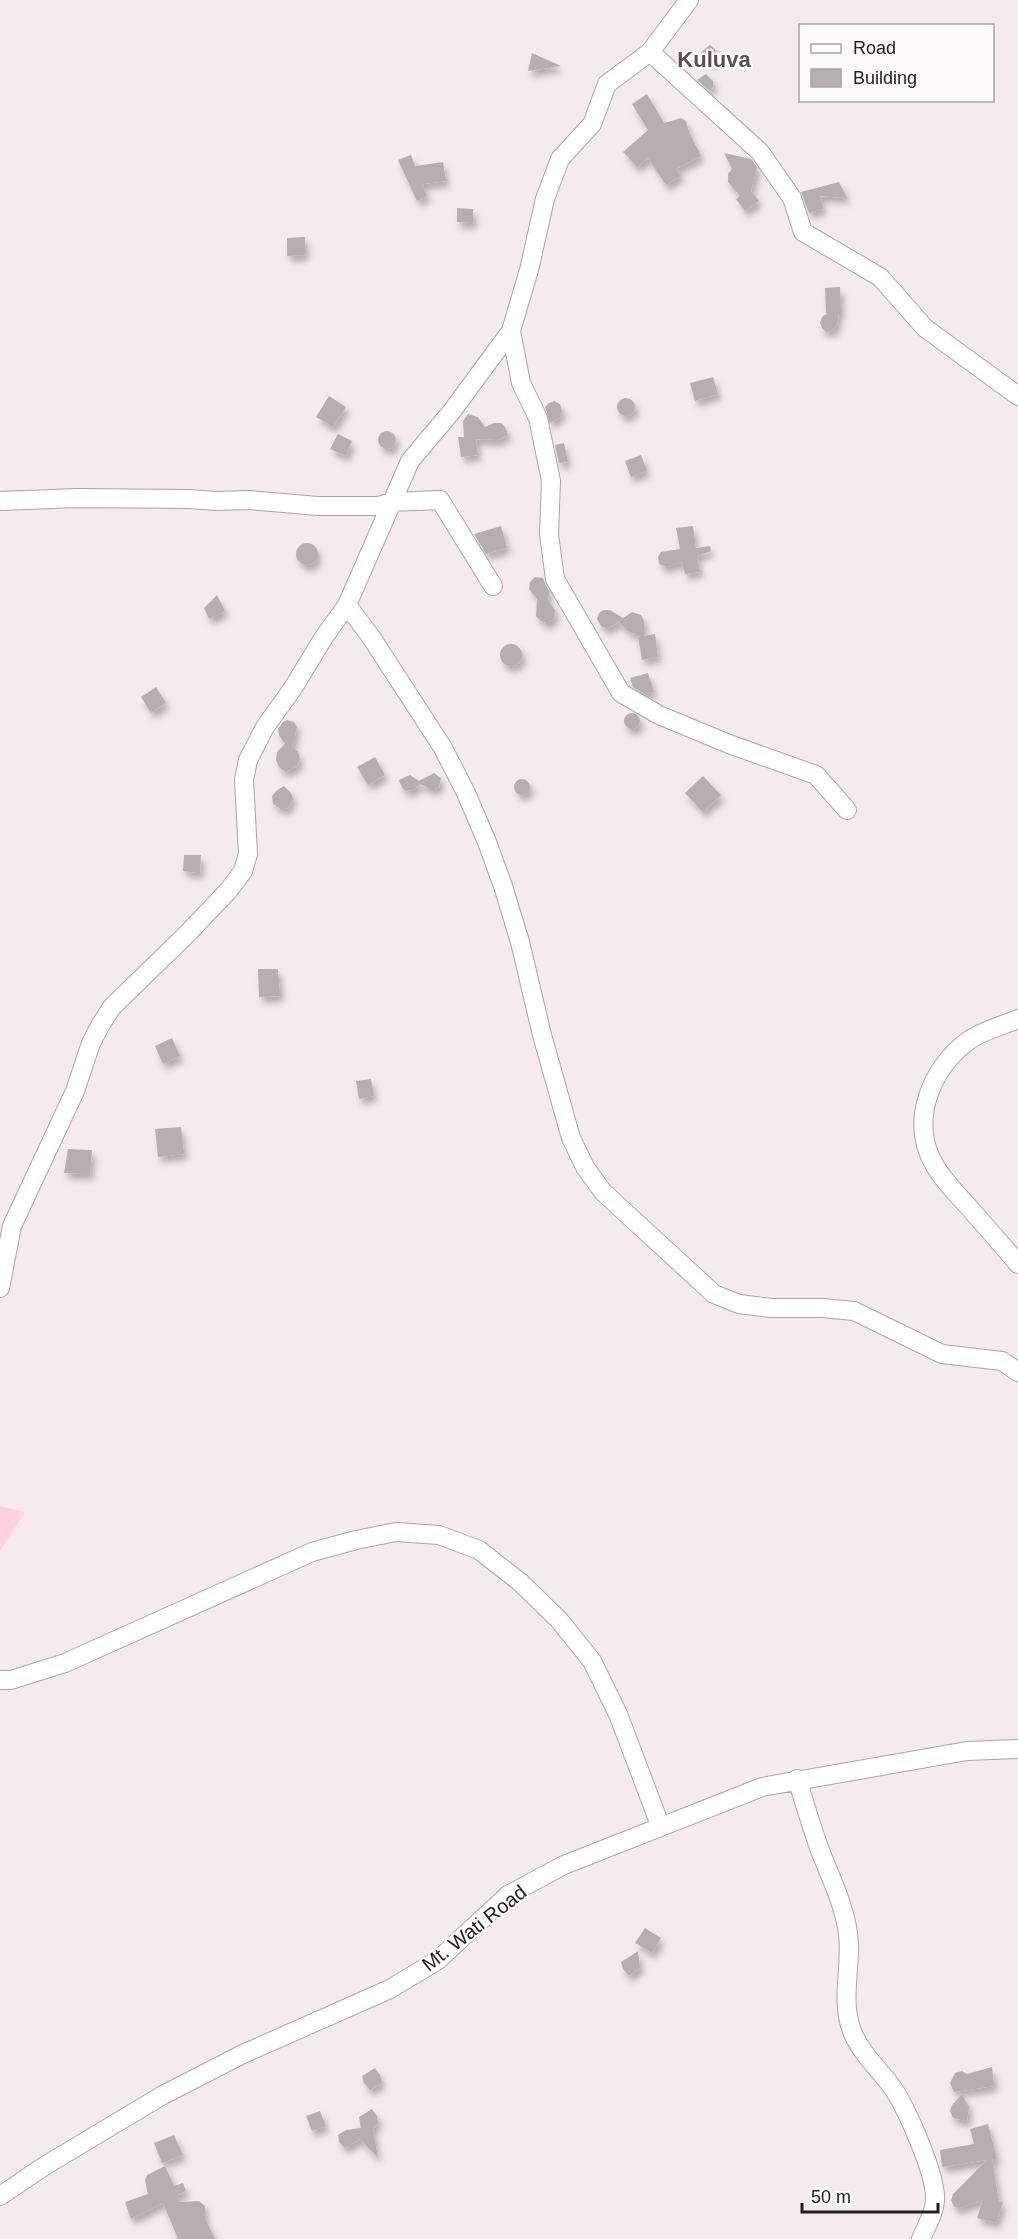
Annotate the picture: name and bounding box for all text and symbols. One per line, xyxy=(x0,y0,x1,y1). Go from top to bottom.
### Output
legend xyxy=(799,24,994,102)
text: Road xyxy=(853,38,896,58)
district label: Kuluva xyxy=(677,47,751,72)
text: Building xyxy=(853,68,917,88)
street label: Mt. Wati Road xyxy=(418,1881,530,1975)
scale bar xyxy=(802,2176,938,2214)
text: 50 m xyxy=(811,2187,851,2207)

